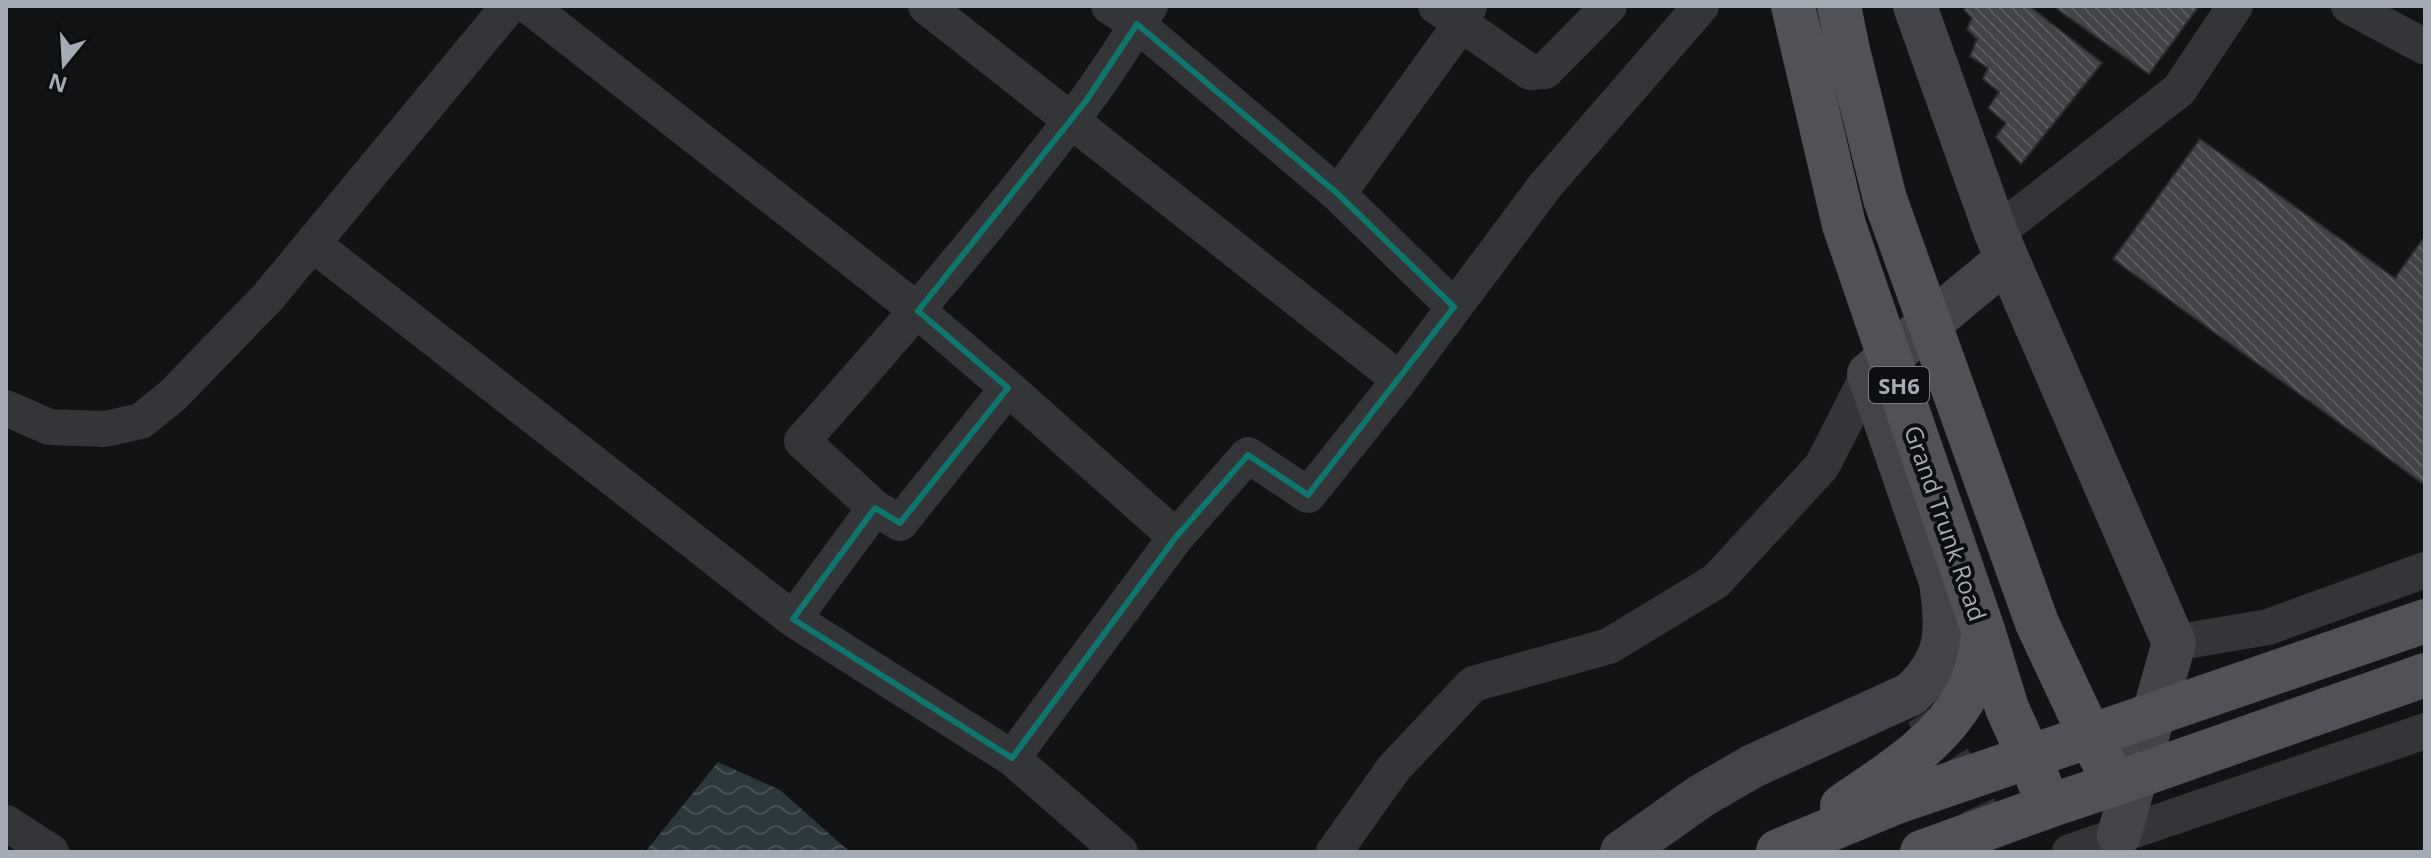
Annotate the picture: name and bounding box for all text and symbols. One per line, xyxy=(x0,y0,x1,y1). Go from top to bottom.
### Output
north arrow xyxy=(24,24,104,104)
text: N xyxy=(44,67,71,101)
road number: SH6 xyxy=(1869,367,1929,403)
street label: Grand Trunk Road xyxy=(1897,421,1995,625)

